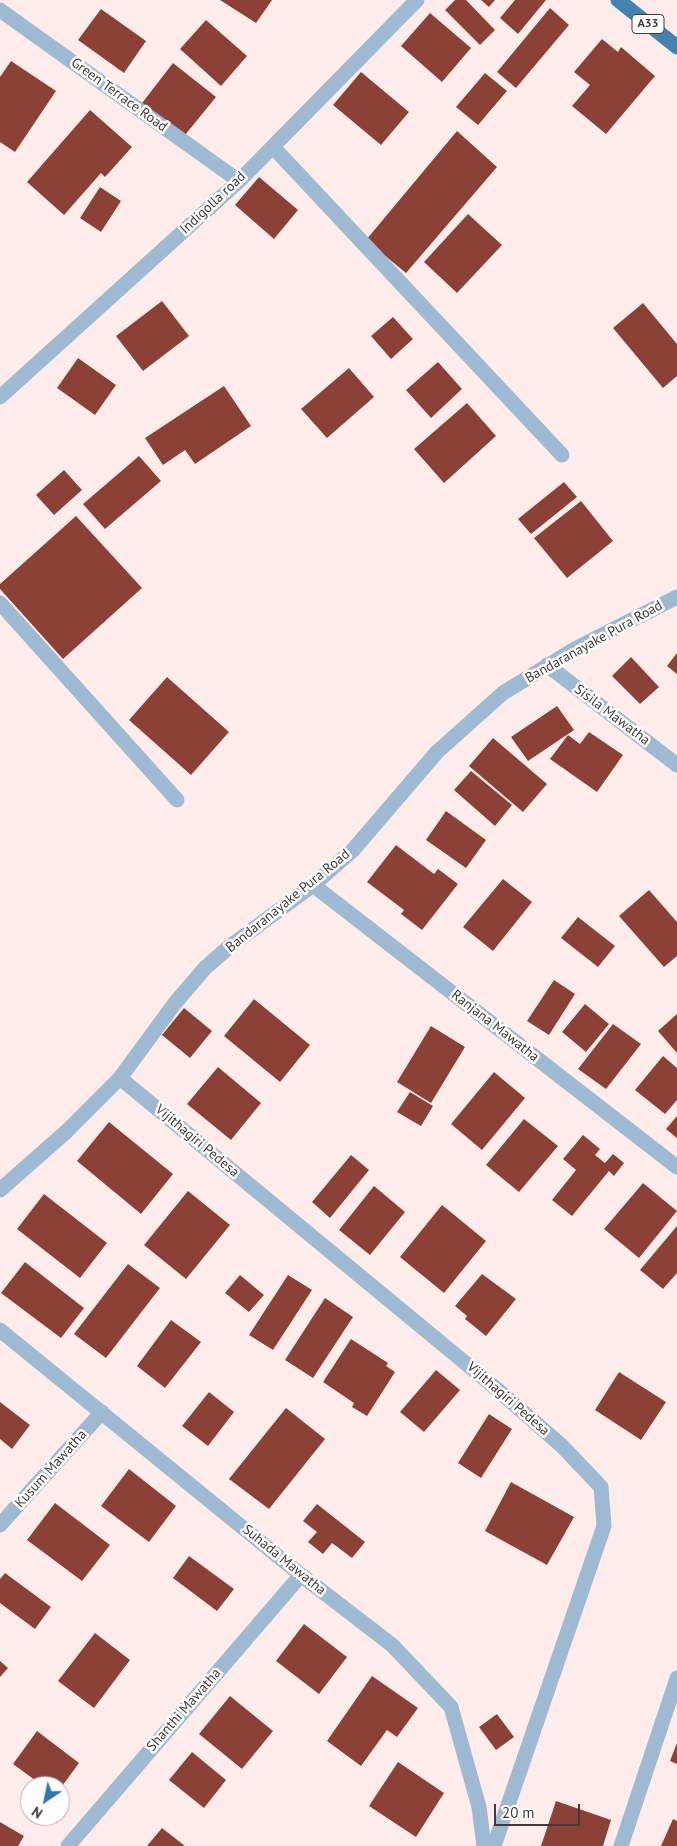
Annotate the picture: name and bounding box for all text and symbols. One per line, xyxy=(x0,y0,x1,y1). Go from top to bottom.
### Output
road number: A33 xyxy=(632,14,664,34)
street label: Green Terrace Road xyxy=(68,54,170,136)
street label: Indigolla road xyxy=(177,168,249,238)
street label: Bandaranayake Pura Road xyxy=(522,597,666,687)
street label: Sisila Mawatha xyxy=(571,681,653,749)
street label: Bandaranayake Pura Road xyxy=(223,846,353,956)
street label: Ranjana Mawatha xyxy=(448,987,542,1065)
street label: Vijithagiri Pedesa xyxy=(152,1101,242,1181)
street label: Vijithagiri Pedesa xyxy=(463,1359,553,1439)
street label: Kusum Mawatha xyxy=(12,1427,90,1511)
street label: Suhada Mawatha xyxy=(239,1521,329,1599)
street label: Shanthi Mawatha xyxy=(143,1665,225,1755)
north arrow xyxy=(20,1776,70,1826)
scale bar xyxy=(497,1794,583,1826)
text: N xyxy=(28,1803,46,1823)
text: 20 m xyxy=(502,1803,535,1822)

